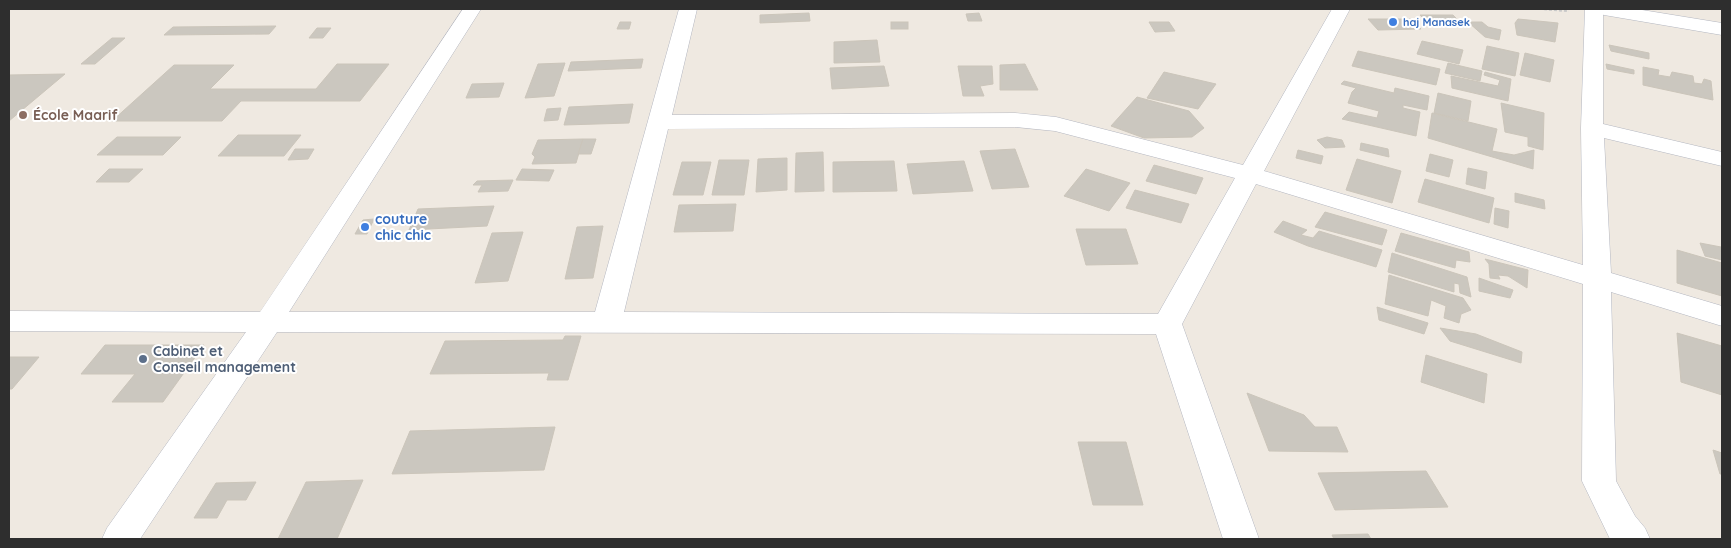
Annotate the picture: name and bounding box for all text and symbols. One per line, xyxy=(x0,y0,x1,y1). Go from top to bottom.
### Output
place label: haj Manasek xyxy=(1403,15,1470,29)
marker: haj Manasek xyxy=(1387,16,1399,28)
place label: École Maarif xyxy=(33,106,118,124)
marker: École Maarif xyxy=(17,109,29,121)
place label: couture chic chic xyxy=(375,210,431,244)
marker: couture chic chic xyxy=(359,221,371,233)
place label: Cabinet et Conseil management xyxy=(153,342,296,376)
marker: Cabinet et Conseil management xyxy=(137,353,149,365)

